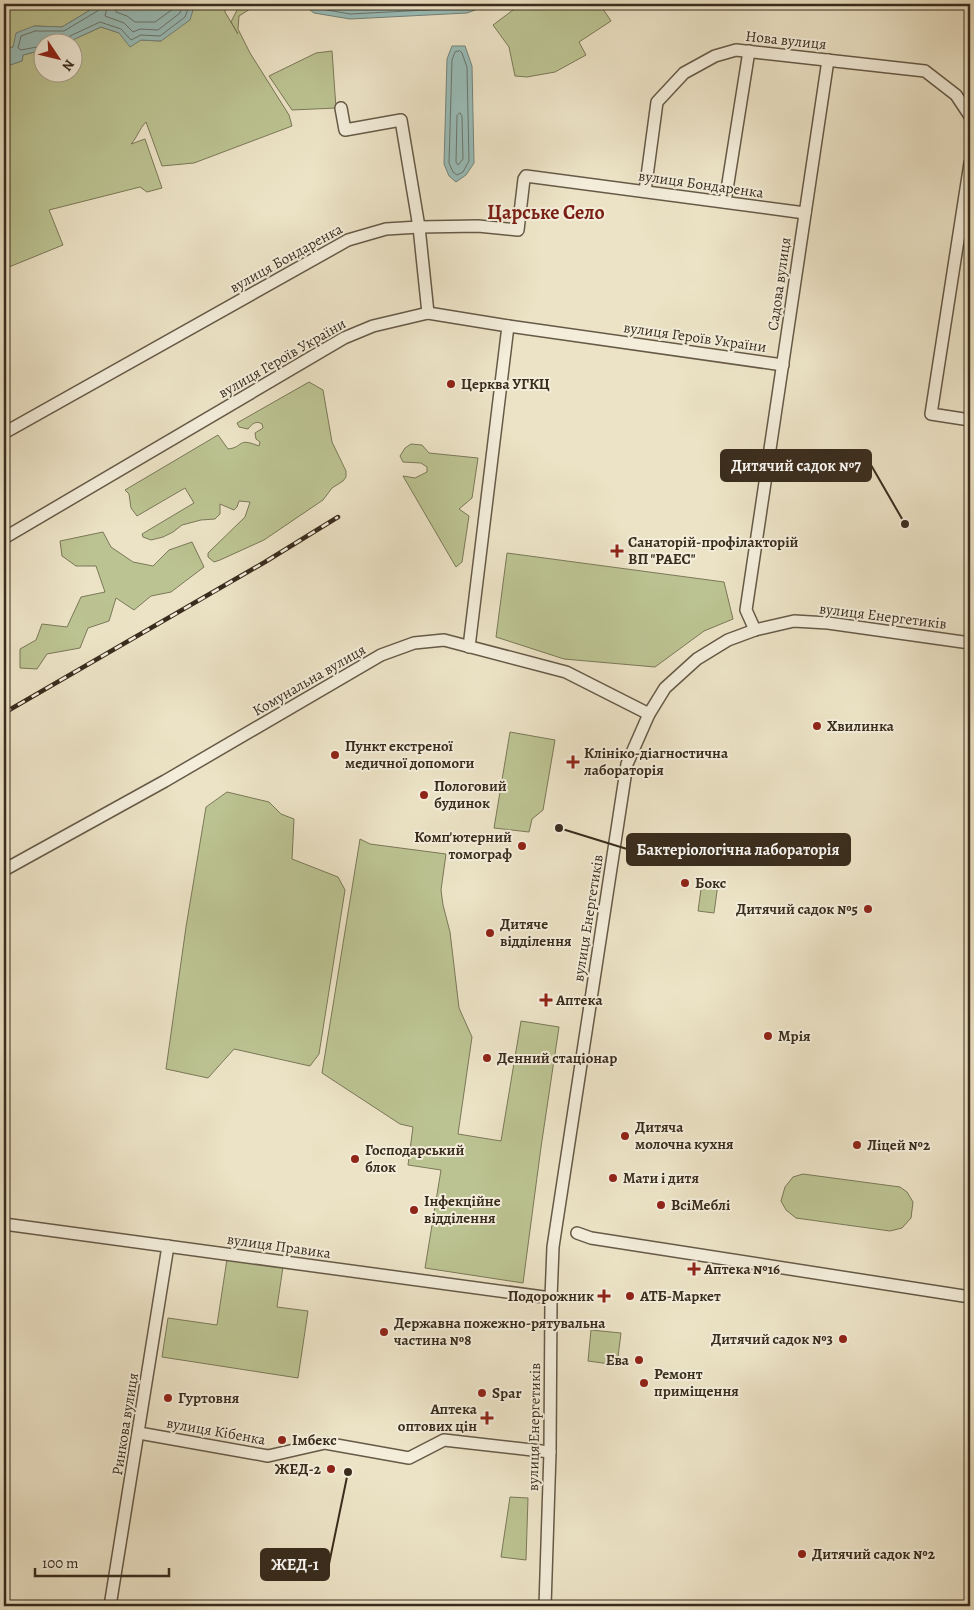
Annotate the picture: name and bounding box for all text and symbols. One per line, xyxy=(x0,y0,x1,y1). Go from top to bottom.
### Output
street label: Нова вулиця xyxy=(744,26,828,54)
north arrow xyxy=(32,32,82,82)
text: N xyxy=(58,56,79,75)
street label: вулиця Бондаренка xyxy=(637,165,765,203)
district label: Царське Село xyxy=(487,199,605,226)
street label: вулиця Бондаренка xyxy=(226,219,346,297)
street label: Садова вулиця xyxy=(763,236,795,332)
street label: вулиця Героїв України xyxy=(215,313,350,403)
street label: вулиця Героїв України xyxy=(622,317,768,357)
place label: Церква УГКЦ xyxy=(461,374,550,394)
marker: Церква УГКЦ xyxy=(445,378,457,390)
callout: Дитячий садок №7 xyxy=(721,450,871,481)
text: Дитячий садок №7 xyxy=(731,455,861,477)
place label: Санаторій-профілакторій ВП "РАЕС" xyxy=(628,532,799,569)
marker: Санаторій-профілакторій ВП "РАЕС" xyxy=(610,544,624,558)
street label: вулиця Енергетиків xyxy=(818,598,948,634)
street label: Комунальна вулиця xyxy=(249,639,369,721)
place label: Хвилинка xyxy=(827,716,895,736)
marker: Хвилинка xyxy=(811,720,823,732)
place label: Пункт екстреної медичної допомоги xyxy=(345,736,474,773)
place label: Клініко-діагностична лабораторія xyxy=(583,743,729,780)
marker: Пункт екстреної медичної допомоги xyxy=(329,749,341,761)
marker: Клініко-діагностична лабораторія xyxy=(566,755,580,769)
place label: Пологовий будинок xyxy=(434,776,507,813)
marker: Пологовий будинок xyxy=(418,789,430,801)
place label: Комп'ютерний томограф xyxy=(414,827,512,864)
callout: Бактеріологічна лабораторія xyxy=(627,834,850,865)
text: Бактеріологічна лабораторія xyxy=(636,839,840,861)
marker: Комп'ютерний томограф xyxy=(516,840,528,852)
street label: вулиця Енергетиків xyxy=(568,853,608,983)
place label: Бокс xyxy=(695,873,726,893)
marker: Бокс xyxy=(679,877,691,889)
place label: Дитячий садок №5 xyxy=(736,899,858,919)
marker: Дитячий садок №5 xyxy=(862,903,874,915)
place label: Дитяче відділення xyxy=(500,914,572,951)
marker: Дитяче відділення xyxy=(484,927,496,939)
place label: Аптека xyxy=(555,990,603,1010)
marker: Аптека xyxy=(540,994,552,1006)
place label: Мрія xyxy=(778,1026,811,1046)
marker: Мрія xyxy=(762,1030,774,1042)
place label: Денний стаціонар xyxy=(497,1048,617,1068)
marker: Денний стаціонар xyxy=(481,1052,493,1064)
place label: Дитяча молочна кухня xyxy=(635,1117,734,1154)
marker: Дитяча молочна кухня xyxy=(619,1130,631,1142)
place label: Ліцей №2 xyxy=(867,1135,931,1155)
marker: Ліцей №2 xyxy=(851,1139,863,1151)
place label: Господарський блок xyxy=(365,1140,464,1177)
marker: Господарський блок xyxy=(349,1153,361,1165)
place label: Мати і дитя xyxy=(623,1168,699,1188)
marker: Мати і дитя xyxy=(607,1172,619,1184)
place label: Інфекційне відділення xyxy=(424,1191,501,1228)
place label: ВсіМеблі xyxy=(671,1195,731,1215)
marker: ВсіМеблі xyxy=(655,1199,667,1211)
marker: Інфекційне відділення xyxy=(408,1204,420,1216)
street label: вулиця Правика xyxy=(226,1229,332,1263)
place label: Аптека №16 xyxy=(703,1259,780,1279)
marker: Аптека №16 xyxy=(688,1263,700,1275)
place label: Подорожник xyxy=(508,1286,594,1306)
place label: АТБ-Маркет xyxy=(639,1286,721,1306)
marker: Подорожник xyxy=(598,1290,610,1302)
marker: АТБ-Маркет xyxy=(624,1290,636,1302)
place label: Державна пожежно-рятувальна частина №8 xyxy=(394,1313,606,1350)
marker: Державна пожежно-рятувальна частина №8 xyxy=(378,1326,390,1338)
place label: Дитячий садок №3 xyxy=(711,1329,833,1349)
marker: Дитячий садок №3 xyxy=(837,1333,849,1345)
place label: Ева xyxy=(606,1350,630,1370)
marker: Ева xyxy=(633,1354,645,1366)
street label: вулиця Енергетиків xyxy=(523,1363,545,1491)
place label: Ремонт приміщення xyxy=(654,1364,739,1401)
street label: Ринкова вулиця xyxy=(107,1371,143,1477)
marker: Ремонт приміщення xyxy=(638,1377,650,1389)
place label: Spar xyxy=(492,1383,522,1403)
marker: Spar xyxy=(476,1387,488,1399)
place label: Гуртовня xyxy=(178,1388,240,1408)
marker: Гуртовня xyxy=(162,1392,174,1404)
place label: Аптека оптових цін xyxy=(398,1399,478,1436)
street label: вулиця Кібенка xyxy=(165,1412,267,1450)
marker: Аптека оптових цін xyxy=(481,1412,493,1424)
place label: Імбекс xyxy=(292,1430,337,1450)
marker: Імбекс xyxy=(276,1434,288,1446)
place label: ЖЕД-2 xyxy=(275,1459,322,1479)
marker: ЖЕД-2 xyxy=(325,1463,337,1475)
place label: Дитячий садок №2 xyxy=(812,1544,936,1564)
scale bar xyxy=(35,1545,169,1577)
marker: Дитячий садок №2 xyxy=(796,1548,808,1560)
callout: ЖЕД-1 xyxy=(261,1549,329,1580)
text: 100 m xyxy=(42,1553,79,1573)
text: ЖЕД-1 xyxy=(271,1554,319,1576)

